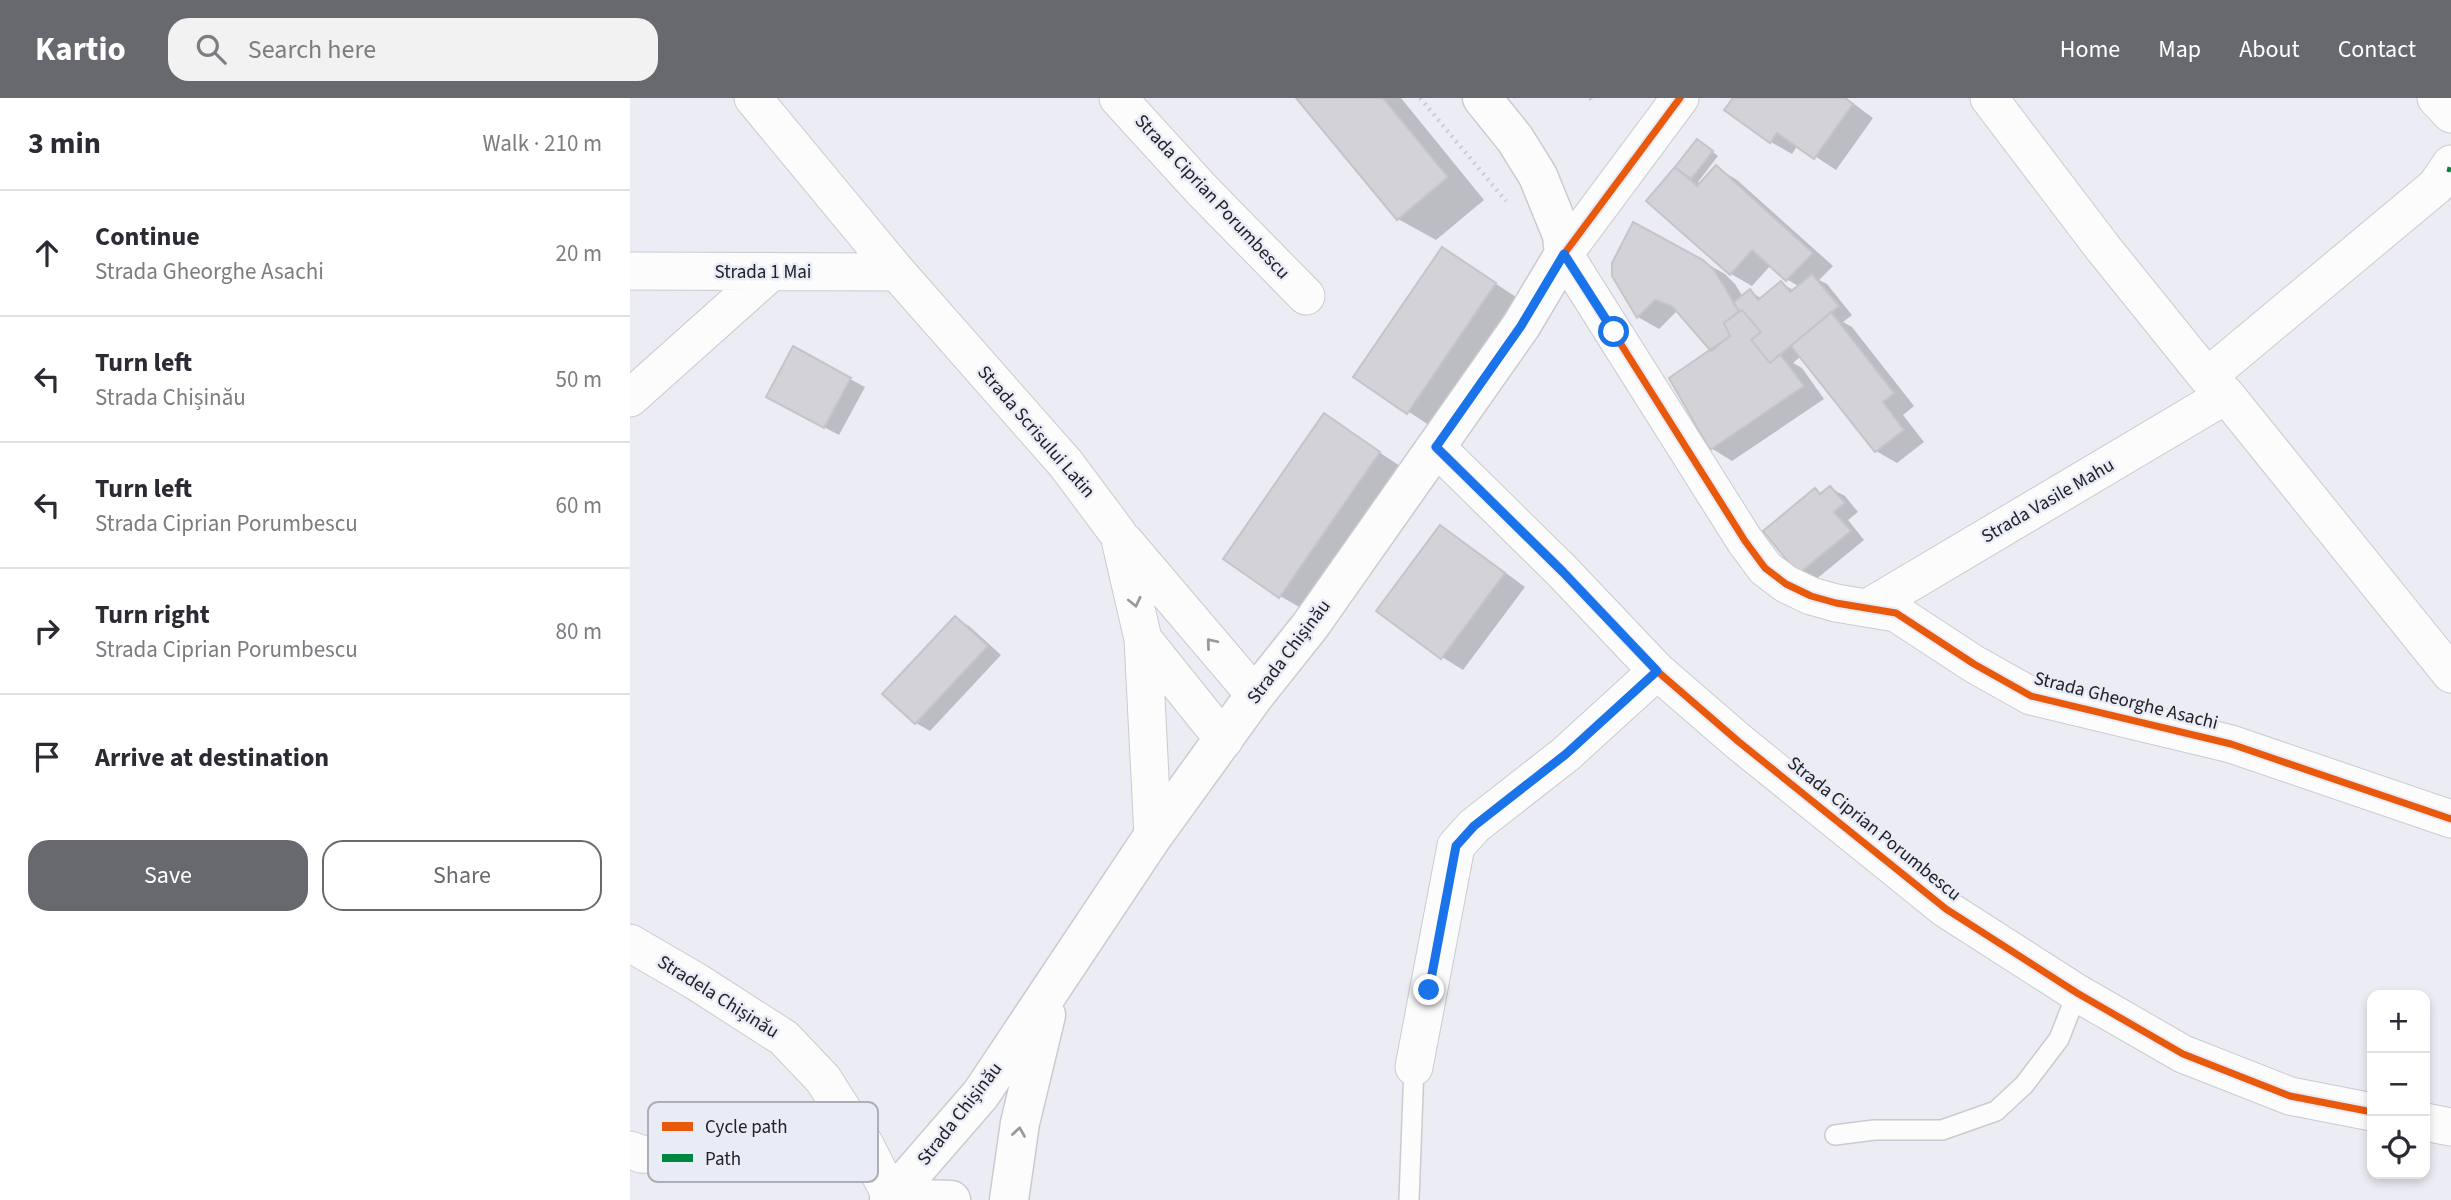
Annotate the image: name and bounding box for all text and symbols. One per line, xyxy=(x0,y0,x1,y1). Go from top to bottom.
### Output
search box xyxy=(168,18,658,81)
text: Kartio xyxy=(35,26,126,73)
icon: search xyxy=(192,30,230,68)
text: Search here xyxy=(248,31,376,68)
text: Home xyxy=(2060,32,2120,67)
text: Map xyxy=(2158,32,2201,67)
text: About xyxy=(2239,32,2300,67)
text: Contact xyxy=(2338,32,2416,67)
street label: Strada Ciprian Porumbescu xyxy=(1128,108,1296,286)
text: 3 min xyxy=(28,122,101,165)
text: Walk · 210 m xyxy=(483,127,602,160)
text: Continue xyxy=(95,218,200,255)
icon: ahead xyxy=(28,234,66,272)
text: 20 m xyxy=(555,237,602,270)
text: Strada Gheorghe Asachi xyxy=(95,255,324,288)
street label: Strada 1 Mai xyxy=(714,259,812,286)
route start xyxy=(1598,316,1629,347)
text: Turn left xyxy=(95,344,192,381)
icon: left xyxy=(28,360,66,398)
street label: Strada Scrisului Latin xyxy=(971,360,1101,504)
text: 50 m xyxy=(555,363,602,396)
text: Strada Chișinău xyxy=(95,381,246,414)
street label: Strada Vasile Mahu xyxy=(1977,452,2119,550)
text: Turn left xyxy=(95,470,192,507)
icon: left xyxy=(28,486,66,524)
text: 60 m xyxy=(555,489,602,522)
text: Strada Ciprian Porumbescu xyxy=(95,507,358,540)
street label: Strada Chișinău xyxy=(1241,594,1337,710)
text: Turn right xyxy=(95,596,210,633)
one-way arrow xyxy=(1127,596,1141,608)
icon: right xyxy=(28,612,66,650)
text: 80 m xyxy=(555,615,602,648)
text: Strada Ciprian Porumbescu xyxy=(95,633,358,666)
one-way arrow xyxy=(1207,638,1219,651)
street label: Strada Gheorghe Asachi xyxy=(2031,665,2221,737)
icon: arrive xyxy=(28,738,66,776)
text: Arrive at destination xyxy=(95,739,329,776)
street label: Strada Ciprian Porumbescu xyxy=(1781,750,1967,908)
button: Save xyxy=(28,840,308,911)
button: Share xyxy=(322,840,602,911)
street label: Stradela Chișinău xyxy=(652,949,784,1045)
route end xyxy=(1413,974,1444,1005)
map controls xyxy=(2367,990,2430,1179)
button: + xyxy=(2367,990,2430,1053)
button: − xyxy=(2367,1053,2430,1116)
street label: Strada Chișinău xyxy=(911,1057,1009,1171)
legend xyxy=(648,1102,878,1182)
text: Cycle path xyxy=(705,1114,787,1141)
button: locate xyxy=(2367,1116,2430,1179)
one-way arrow xyxy=(1011,1127,1026,1138)
text: Path xyxy=(705,1146,741,1173)

